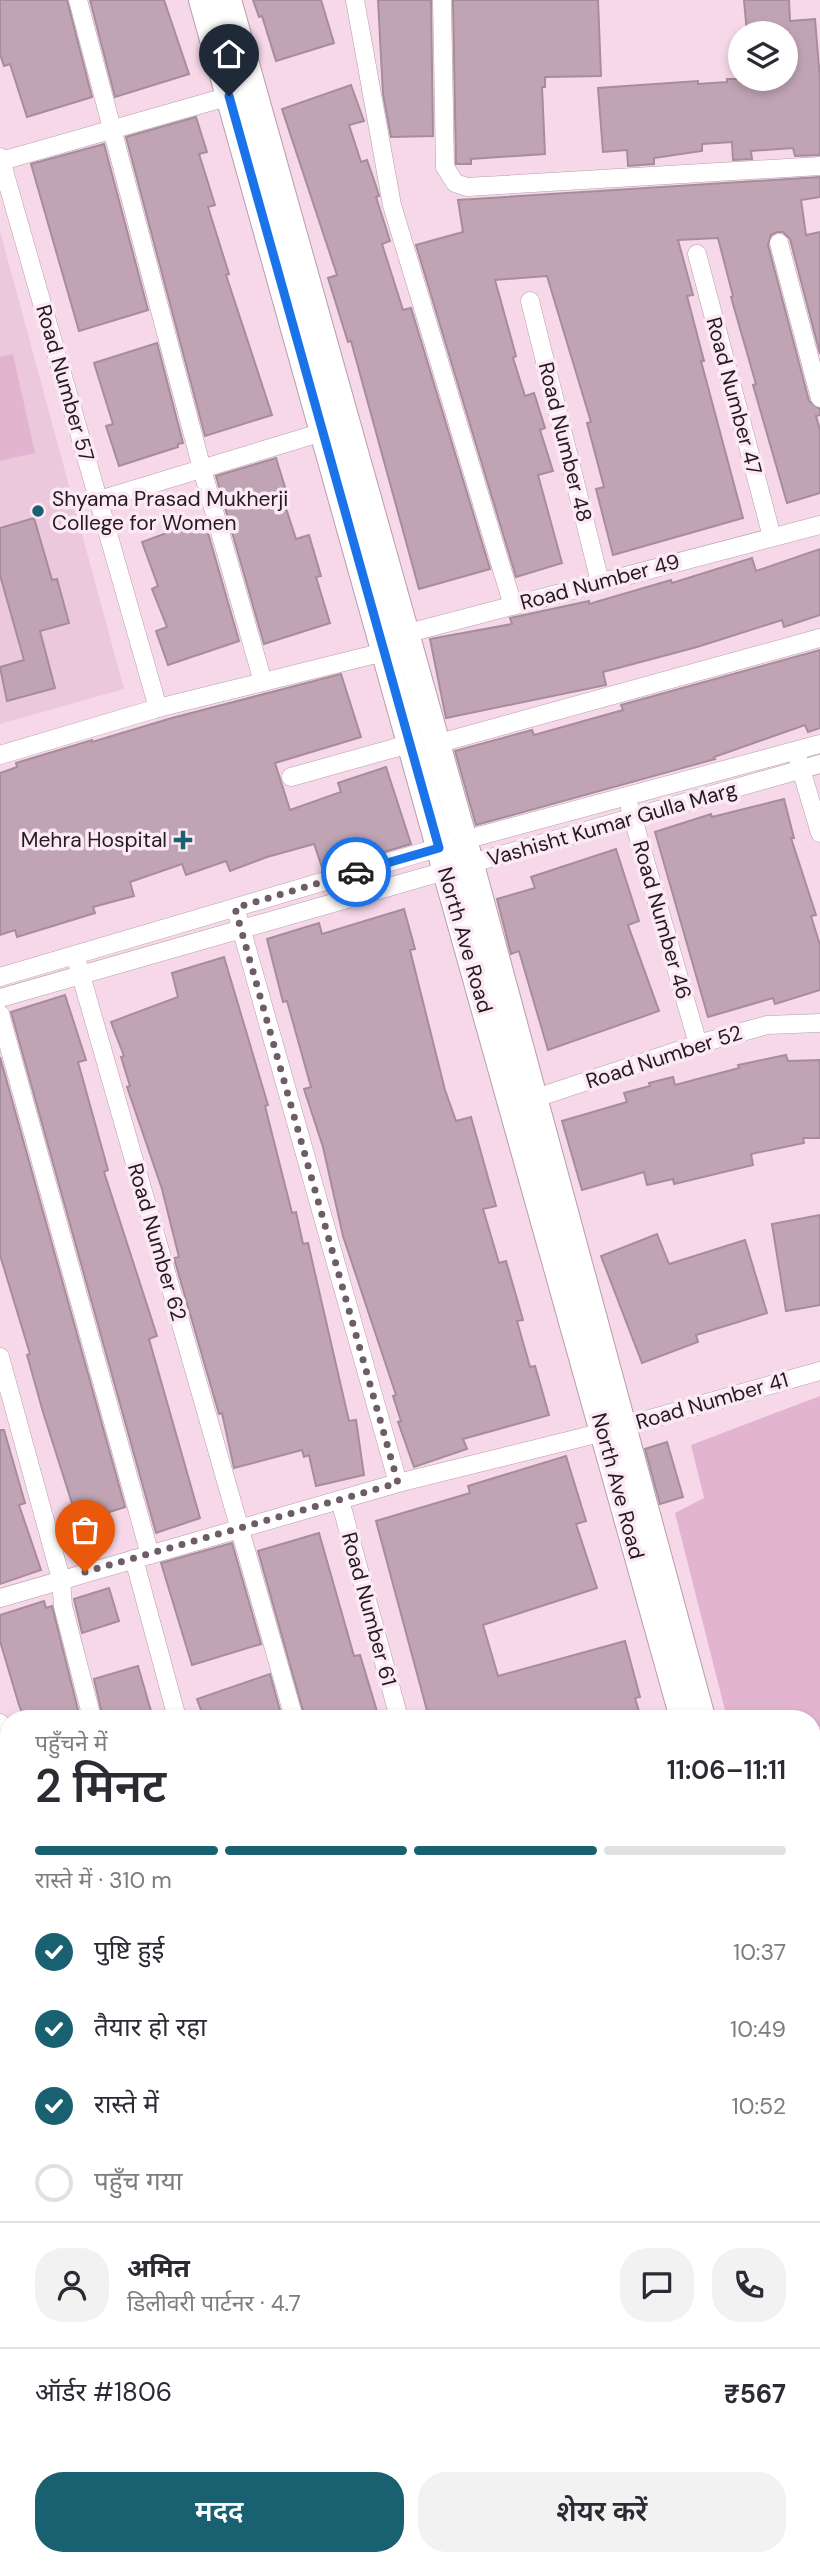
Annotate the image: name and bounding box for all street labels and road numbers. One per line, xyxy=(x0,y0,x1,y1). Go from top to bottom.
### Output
street label: Road Number 57 xyxy=(29,301,101,465)
street label: Road Number 47 xyxy=(699,314,769,478)
street label: Road Number 48 xyxy=(532,359,598,525)
street label: Road Number 49 xyxy=(517,547,683,617)
street label: Vashisht Kumar Gulla Marg xyxy=(484,775,740,873)
street label: Road Number 46 xyxy=(626,837,698,1003)
street label: North Ave Road xyxy=(431,864,499,1016)
street label: Road Number 52 xyxy=(582,1019,746,1095)
street label: Road Number 62 xyxy=(121,1160,193,1324)
street label: Road Number 41 xyxy=(632,1366,792,1436)
street label: North Ave Road xyxy=(585,1410,651,1562)
street label: Road Number 61 xyxy=(335,1529,403,1689)

